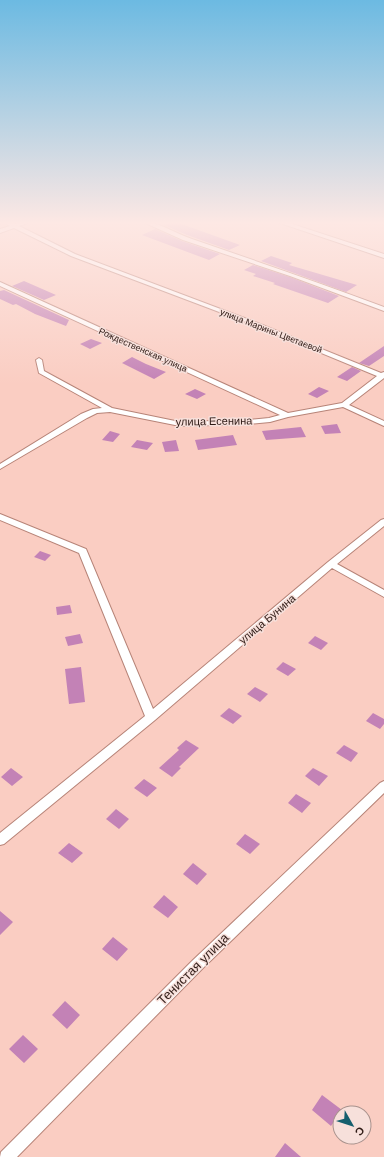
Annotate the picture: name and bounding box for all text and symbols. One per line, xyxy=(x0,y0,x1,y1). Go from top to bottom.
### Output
street label: улица Марины Цветаевой xyxy=(219,307,323,355)
street label: Рождественская улица xyxy=(97,326,189,374)
street label: улица Есенина xyxy=(176,414,253,428)
street label: улица Бунина xyxy=(236,591,298,646)
street label: Тенистая улица xyxy=(154,930,232,1008)
north arrow xyxy=(332,1105,372,1145)
text: С xyxy=(353,1124,367,1138)

